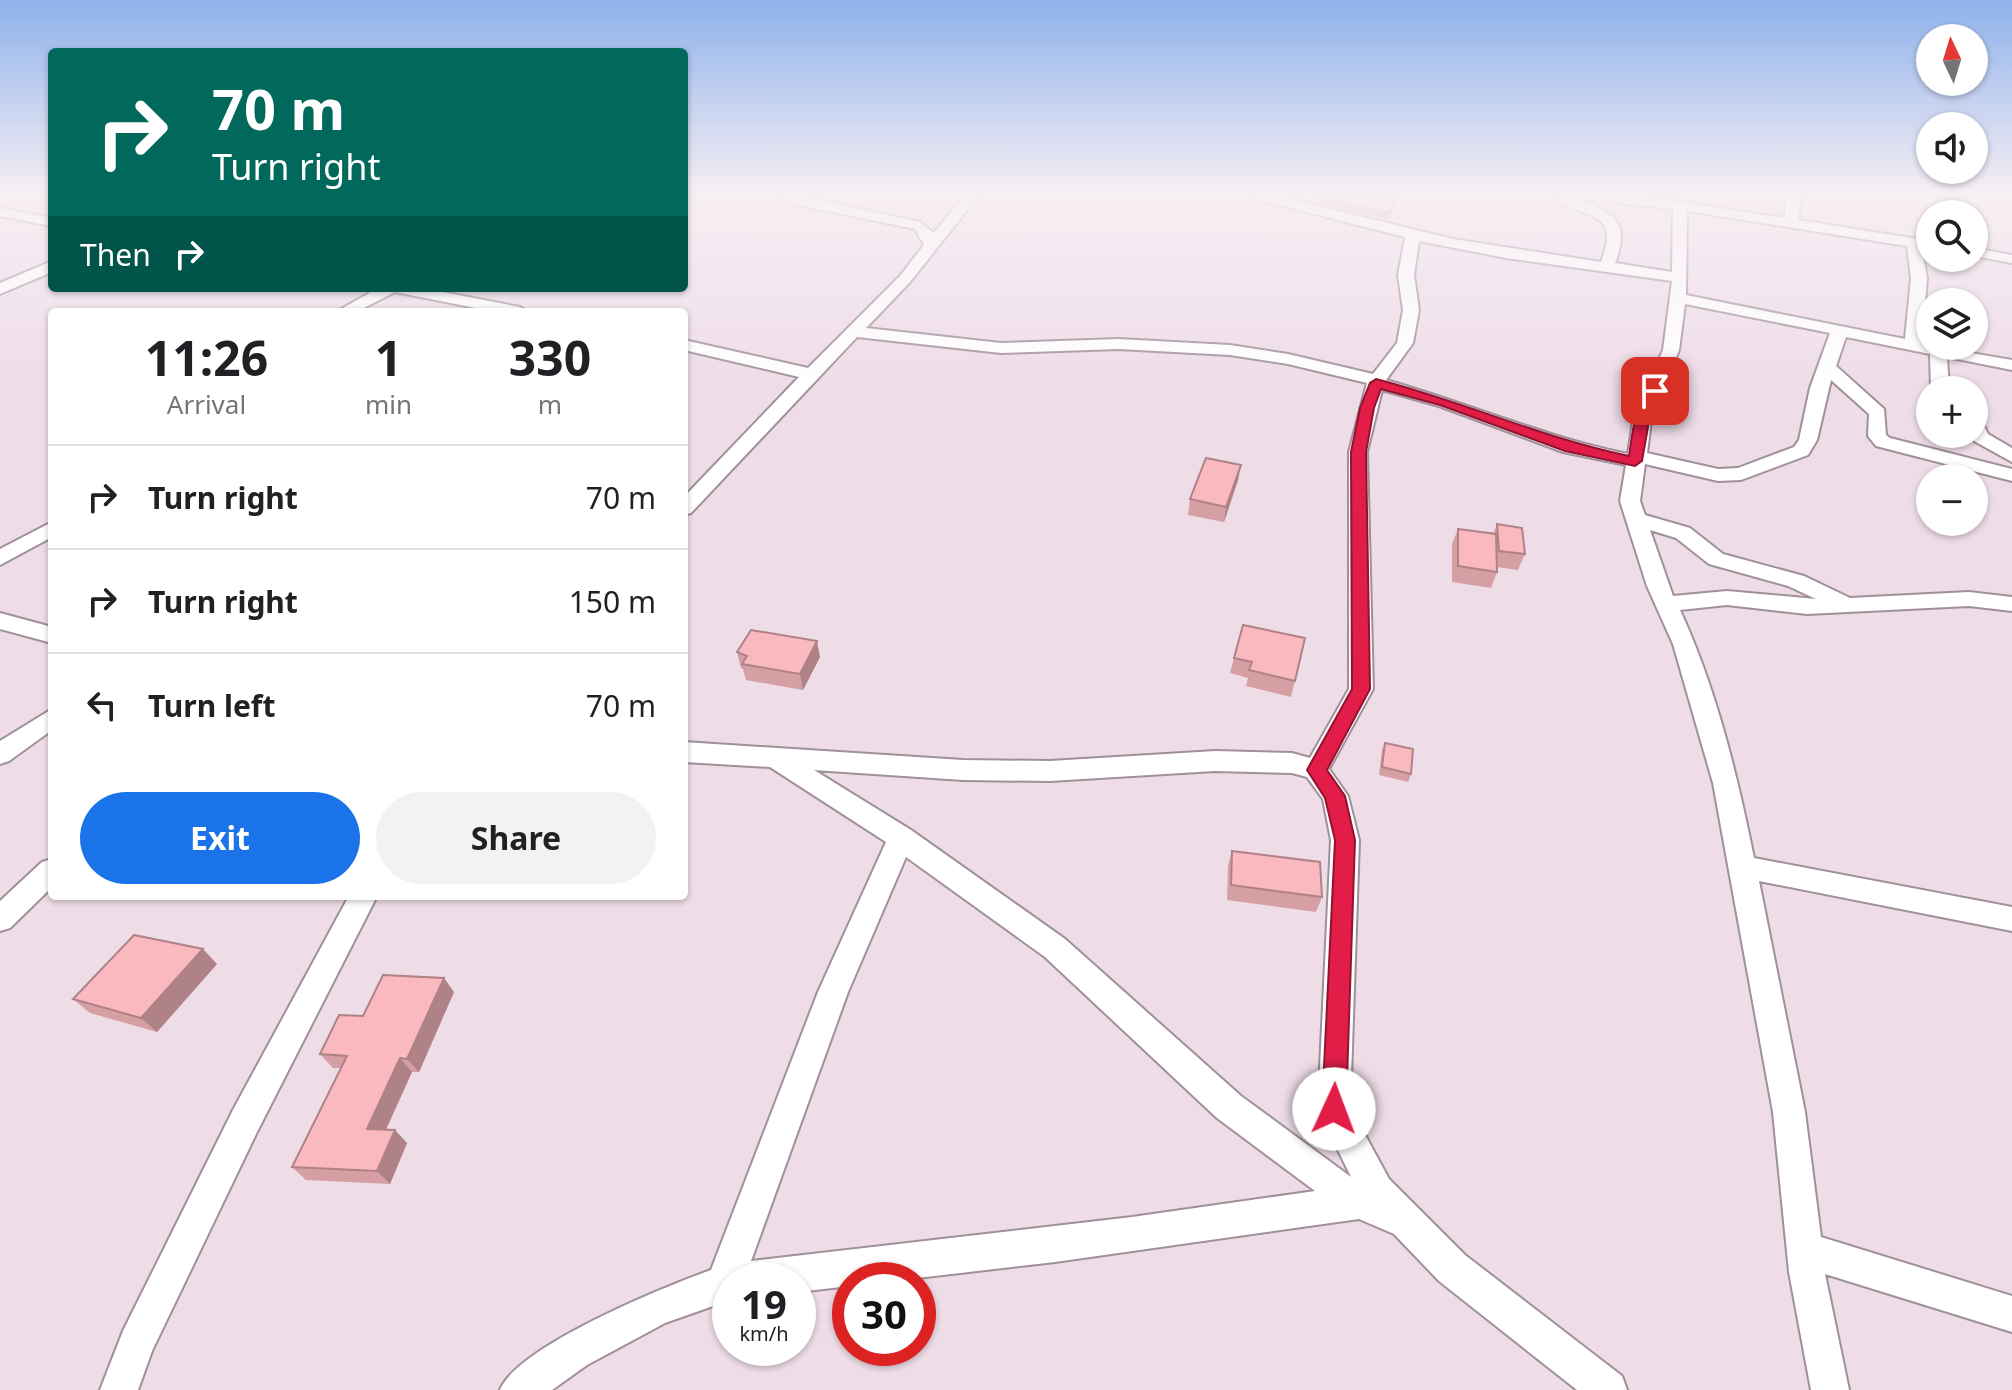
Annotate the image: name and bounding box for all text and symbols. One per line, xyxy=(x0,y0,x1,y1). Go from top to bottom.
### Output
north arrow xyxy=(1916,24,1988,96)
map controls xyxy=(1916,24,1988,536)
text: 70 m xyxy=(212,70,345,146)
icon: right xyxy=(80,80,184,184)
button: sound xyxy=(1916,112,1988,184)
text: Turn right xyxy=(212,142,380,191)
button: search xyxy=(1916,200,1988,272)
icon: right xyxy=(167,232,211,276)
text: Then xyxy=(80,234,151,275)
button: layers xyxy=(1916,288,1988,360)
text: 11:26 xyxy=(145,325,268,390)
text: 1 xyxy=(375,325,402,390)
text: 330 xyxy=(509,325,591,390)
pin xyxy=(1621,357,1689,425)
icon: arrive xyxy=(1633,369,1677,413)
button: + xyxy=(1916,376,1988,448)
text: Arrival xyxy=(167,386,246,422)
text: min xyxy=(365,386,412,422)
text: m xyxy=(538,386,562,422)
button: − xyxy=(1916,464,1988,536)
icon: right xyxy=(80,475,124,519)
text: Turn right xyxy=(148,477,298,518)
text: 70 m xyxy=(586,477,656,518)
icon: right xyxy=(80,579,124,623)
text: Turn right xyxy=(148,581,298,622)
text: 150 m xyxy=(569,581,656,622)
icon: left xyxy=(80,683,124,727)
text: Turn left xyxy=(148,685,276,726)
text: 70 m xyxy=(586,685,656,726)
button: Exit xyxy=(80,792,360,884)
button: Share xyxy=(376,792,656,884)
position arrow xyxy=(1292,1067,1376,1151)
speed limit sign: 30 xyxy=(832,1262,936,1366)
text: 19 xyxy=(741,1276,787,1331)
text: km/h xyxy=(739,1320,789,1347)

